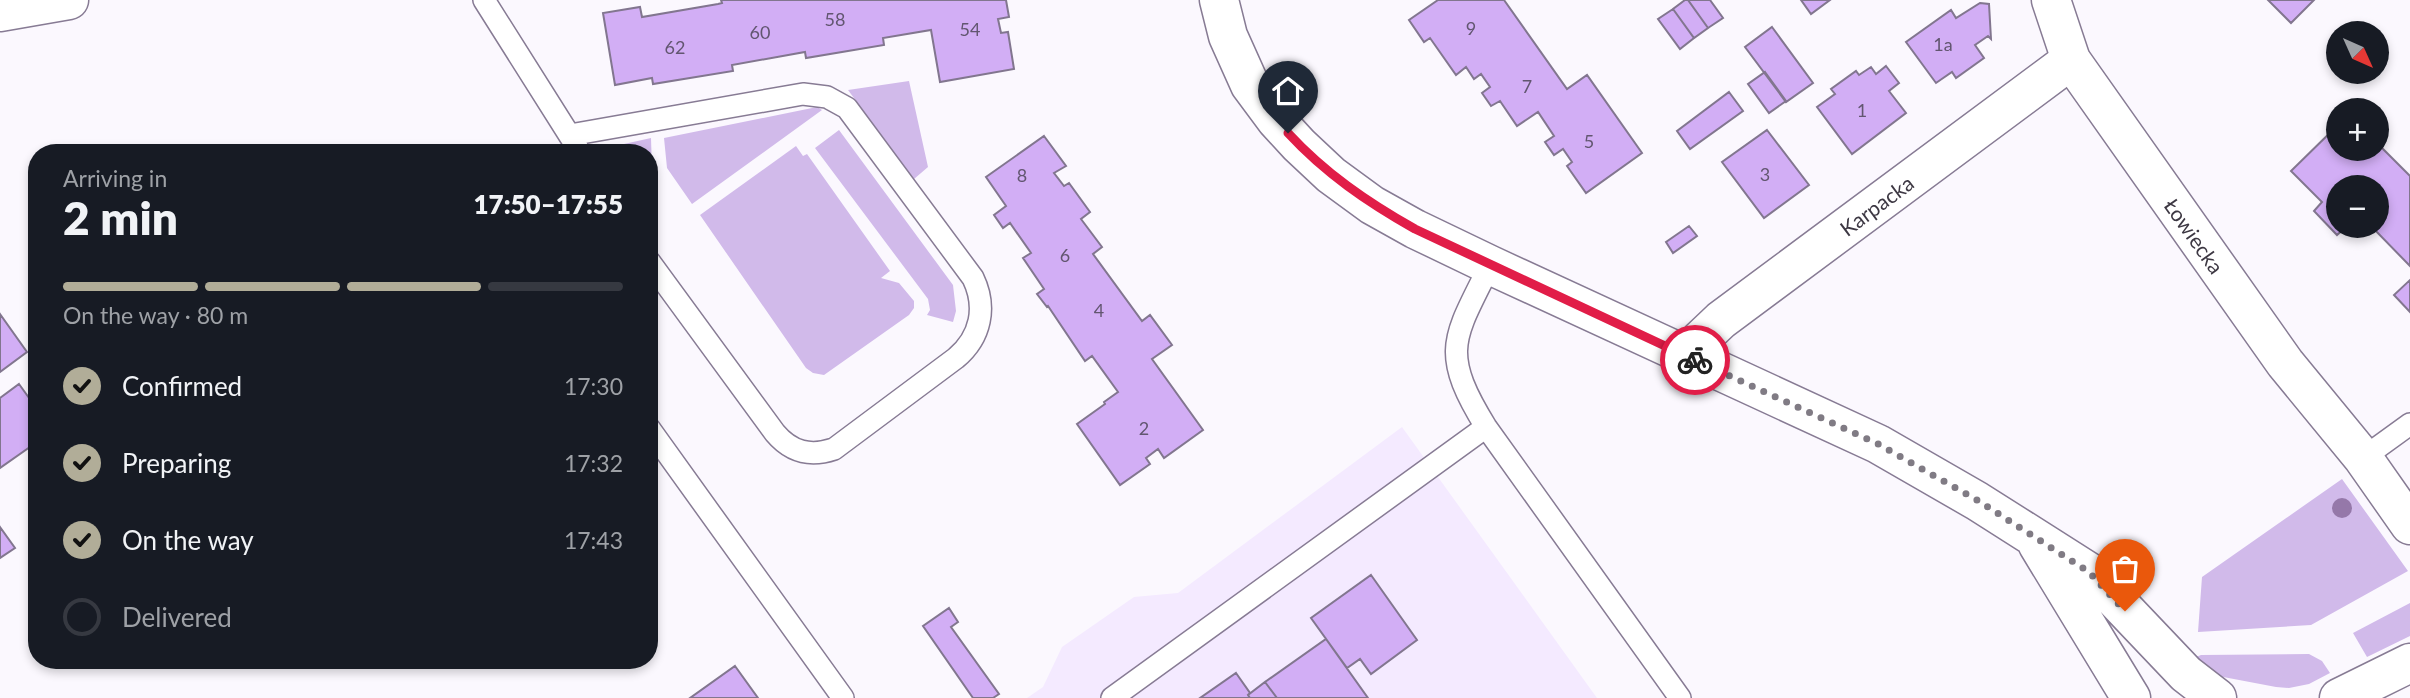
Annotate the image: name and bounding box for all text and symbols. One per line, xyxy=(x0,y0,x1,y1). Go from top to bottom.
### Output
house number: 58 xyxy=(825,8,845,30)
house number: 9 xyxy=(1466,17,1476,39)
house number: 54 xyxy=(960,18,980,40)
house number: 60 xyxy=(750,21,770,43)
north arrow xyxy=(2326,21,2389,84)
map controls xyxy=(2326,21,2389,238)
house number: 1a xyxy=(1933,33,1953,55)
house number: 62 xyxy=(665,36,685,58)
pin xyxy=(1258,61,1318,133)
icon: home xyxy=(1269,72,1307,110)
house number: 7 xyxy=(1522,75,1532,97)
button: + xyxy=(2326,98,2389,161)
house number: 1 xyxy=(1857,99,1867,121)
house number: 5 xyxy=(1584,130,1594,152)
house number: 3 xyxy=(1760,163,1770,185)
text: Arriving in xyxy=(63,164,167,192)
house number: 8 xyxy=(1017,164,1027,186)
street label: Karpacka xyxy=(1834,169,1918,240)
button: − xyxy=(2326,175,2389,238)
text: 17:50–17:55 xyxy=(473,188,623,220)
text: 2 min xyxy=(63,190,178,245)
street label: Łowiecka xyxy=(2160,193,2230,278)
house number: 6 xyxy=(1060,244,1070,266)
house number: 4 xyxy=(1094,299,1104,321)
text: On the way · 80 m xyxy=(63,301,248,329)
courier xyxy=(1660,325,1730,395)
icon: bike xyxy=(1676,341,1714,379)
icon: check xyxy=(63,367,101,405)
text: Confirmed xyxy=(122,370,242,402)
text: 17:30 xyxy=(564,372,623,400)
house number: 2 xyxy=(1139,417,1149,439)
icon: check xyxy=(63,444,101,482)
text: Preparing xyxy=(122,447,231,479)
text: 17:32 xyxy=(564,449,623,477)
icon: check xyxy=(63,521,101,559)
text: On the way xyxy=(122,524,254,556)
text: 17:43 xyxy=(564,526,623,554)
pin xyxy=(2095,539,2155,611)
icon: bag xyxy=(2106,550,2144,588)
text: Delivered xyxy=(122,601,232,633)

